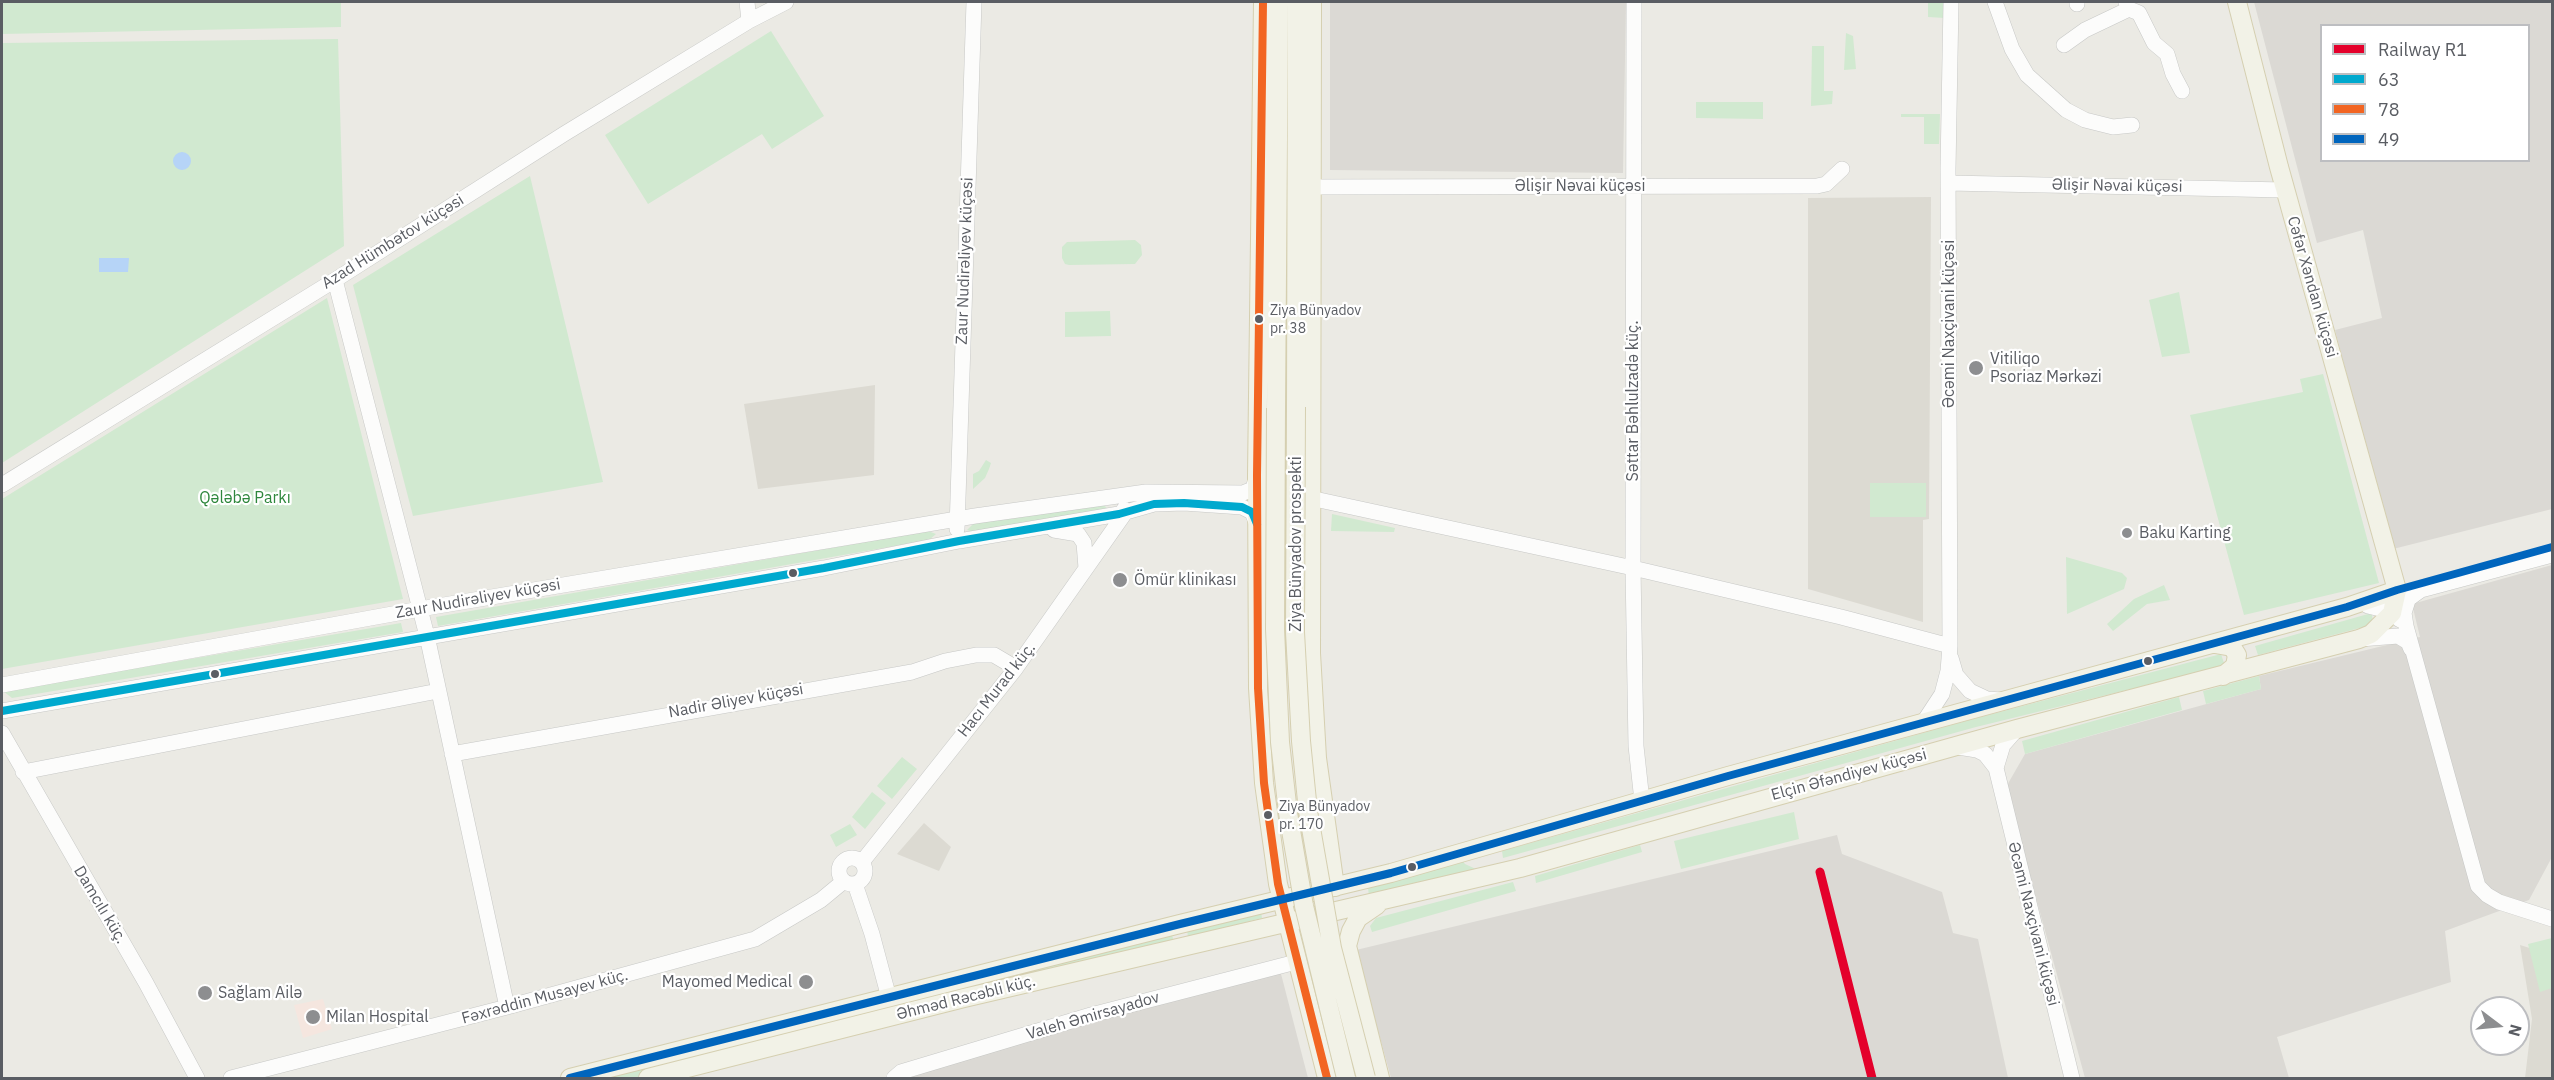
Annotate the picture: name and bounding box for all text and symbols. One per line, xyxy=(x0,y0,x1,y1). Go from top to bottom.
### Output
legend xyxy=(2320,24,2530,162)
text: Railway R1 xyxy=(2378,38,2467,61)
text: 63 xyxy=(2378,68,2400,91)
text: 78 xyxy=(2378,98,2400,121)
text: 49 xyxy=(2378,128,2400,151)
street label: Əlişir Nəvai küçəsi xyxy=(2051,175,2183,197)
street label: Əlişir Nəvai küçəsi xyxy=(1514,176,1646,196)
street label: Zaur Nudirəliyev küçəsi xyxy=(952,177,978,345)
street label: Azad Hümbətov küçəsi xyxy=(318,190,468,294)
street label: Cəfər Xəndan küçəsi xyxy=(2283,214,2341,360)
street label: Əcəmi Naxçivani küçəsi xyxy=(1939,240,1959,408)
place label: Ziya Bünyadov pr. 38 xyxy=(1270,303,1361,336)
marker: Ziya Bünyadov pr. 38 xyxy=(1253,313,1265,325)
street label: Səttar Bəhlulzadə küç. xyxy=(1623,320,1643,482)
place label: Vitiliqo Psoriaz Mərkəzi xyxy=(1990,349,2102,387)
marker: Vitiliqo Psoriaz Mərkəzi xyxy=(1967,359,1985,377)
street label: Ziya Bünyadov prospekti xyxy=(1286,456,1306,632)
park label: Qələbə Parkı xyxy=(199,488,291,508)
place label: Baku Karting xyxy=(2139,523,2231,543)
marker: Baku Karting xyxy=(2120,526,2134,540)
unlabelled marker xyxy=(787,567,799,579)
place label: Ömür klinikası xyxy=(1134,570,1237,590)
marker: Ömür klinikası xyxy=(1111,571,1129,589)
street label: Zaur Nudirəliyev küçəsi xyxy=(394,575,562,623)
street label: Hacı Murad küç. xyxy=(954,639,1040,741)
unlabelled marker xyxy=(2142,655,2154,667)
unlabelled marker xyxy=(209,668,221,680)
street label: Nadir Əliyev küçəsi xyxy=(667,680,805,722)
street label: Elçin Əfəndiyev küçəsi xyxy=(1769,745,1929,805)
place label: Ziya Bünyadov pr. 170 xyxy=(1279,799,1370,832)
marker: Ziya Bünyadov pr. 170 xyxy=(1262,809,1274,821)
street label: Əcəmi Naxçivani küçəsi xyxy=(2003,840,2063,1008)
unlabelled marker xyxy=(1406,861,1418,873)
street label: Damcılı küç. xyxy=(69,863,131,947)
street label: Fəxrəddin Musayev küç. xyxy=(460,966,630,1028)
street label: Əhməd Rəcəbli küç. xyxy=(894,971,1038,1025)
place label: Mayomed Medical xyxy=(662,972,792,992)
marker: Mayomed Medical xyxy=(797,973,815,991)
place label: Sağlam Ailə xyxy=(218,983,302,1003)
marker: Sağlam Ailə xyxy=(196,984,214,1002)
street label: Valeh Əmirsayadov xyxy=(1024,988,1162,1044)
north arrow xyxy=(2470,996,2530,1056)
place label: Milan Hospital xyxy=(326,1007,429,1027)
marker: Milan Hospital xyxy=(304,1008,322,1026)
text: N xyxy=(2504,1022,2527,1039)

